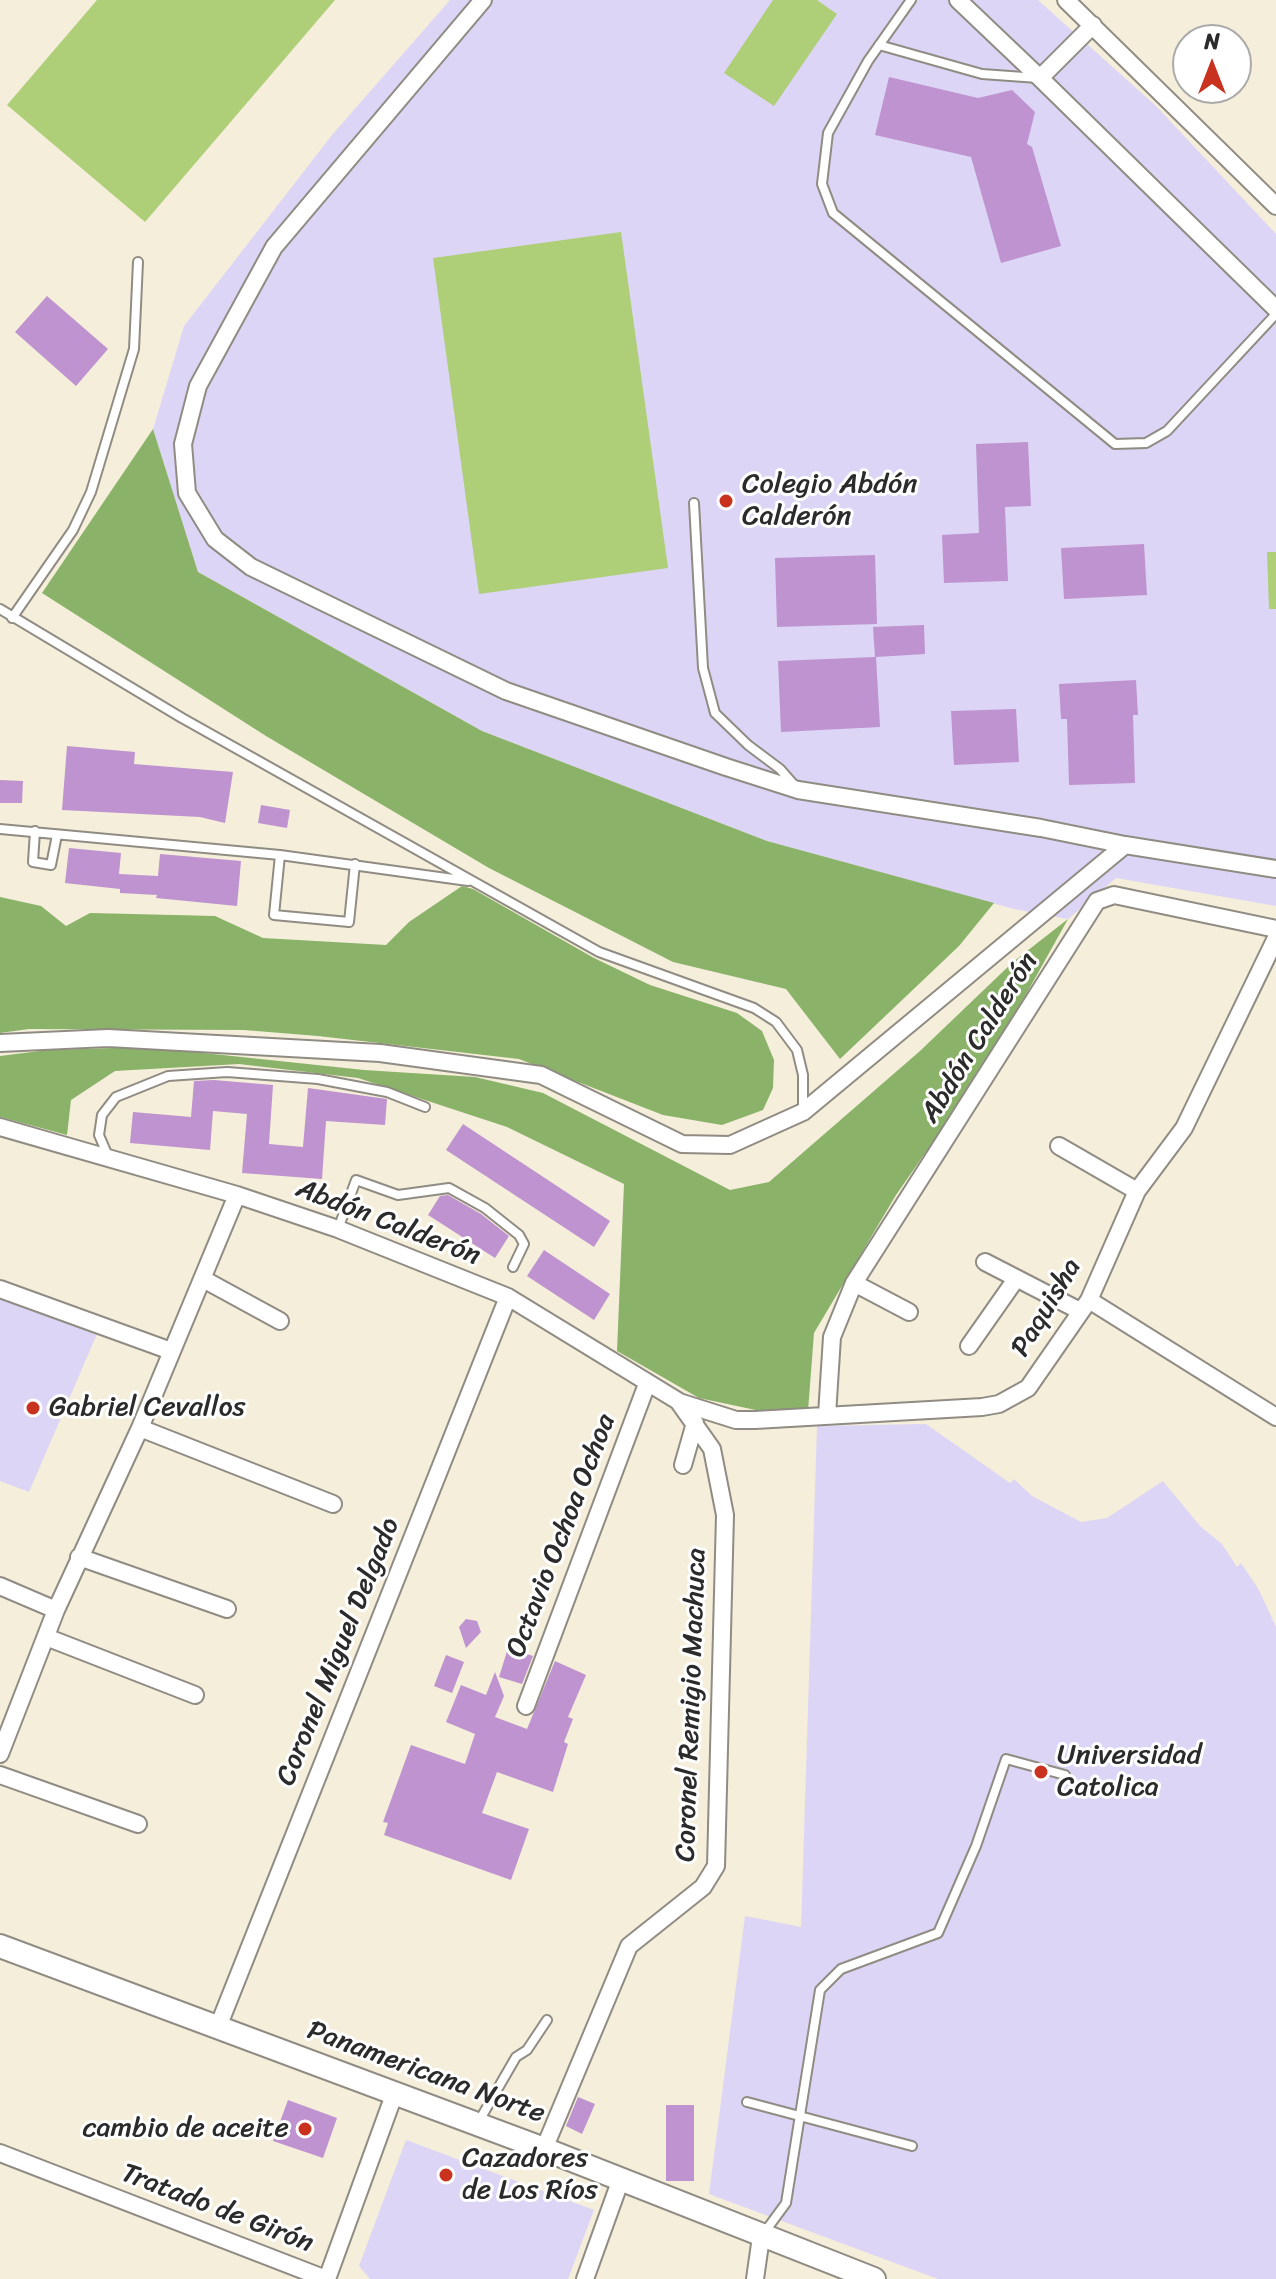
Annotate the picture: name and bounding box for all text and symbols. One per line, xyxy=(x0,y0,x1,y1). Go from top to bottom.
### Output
text: N xyxy=(1204,22,1220,61)
north arrow xyxy=(1172,24,1252,104)
place label: Colegio Abdón Calderón xyxy=(742,468,917,534)
marker: Colegio Abdón Calderón xyxy=(717,492,735,510)
street label: Abdón Calderón xyxy=(914,947,1046,1129)
street label: Abdón Calderón xyxy=(291,1172,485,1274)
street label: Paquisha xyxy=(1005,1253,1089,1363)
place label: Gabriel Cevallos xyxy=(49,1391,245,1425)
marker: Gabriel Cevallos xyxy=(24,1399,42,1417)
street label: Octavio Ochoa Ochoa xyxy=(500,1410,624,1662)
street label: Coronel Miguel Delgado xyxy=(270,1513,408,1791)
street label: Coronel Remigio Machuca xyxy=(670,1548,714,1862)
place label: Universidad Catolica xyxy=(1057,1739,1201,1805)
marker: Universidad Catolica xyxy=(1032,1763,1050,1781)
street label: Panamericana Norte xyxy=(303,2014,549,2132)
place label: cambio de aceite xyxy=(82,2112,289,2146)
marker: cambio de aceite xyxy=(296,2120,314,2138)
place label: Cazadores de Los Ríos xyxy=(462,2142,598,2208)
street label: Tratado de Girón xyxy=(116,2157,318,2261)
marker: Cazadores de Los Ríos xyxy=(437,2166,455,2184)

